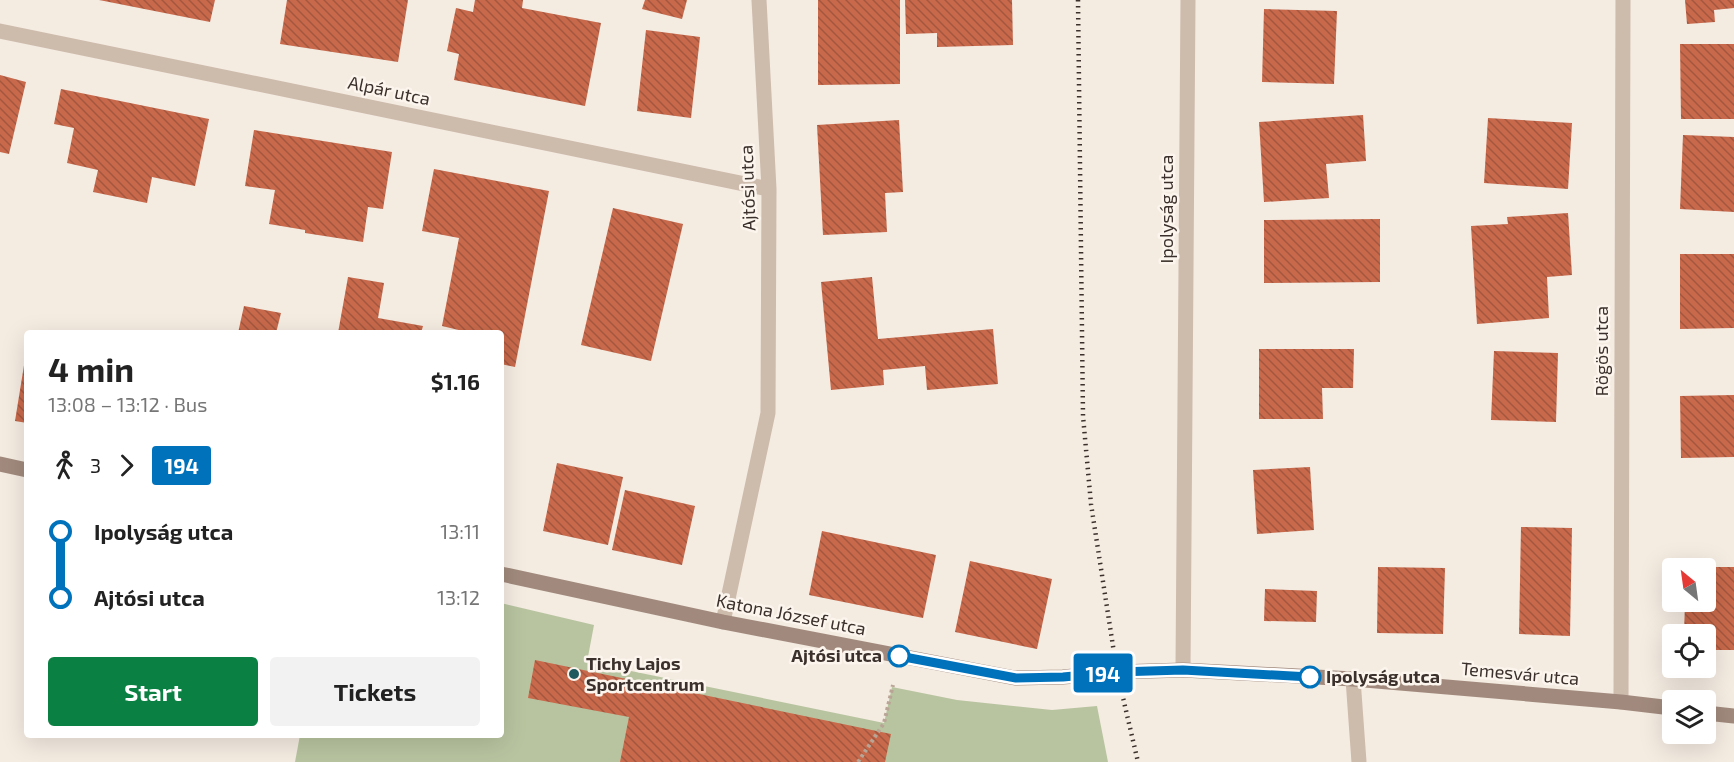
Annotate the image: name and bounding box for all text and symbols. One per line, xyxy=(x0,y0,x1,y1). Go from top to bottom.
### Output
street label: Alpár utca xyxy=(346,71,432,109)
street label: Ajtósi utca xyxy=(735,145,759,231)
street label: Ipolyság utca xyxy=(1155,155,1177,263)
street label: Rögös utca xyxy=(1590,306,1612,396)
text: 4 min xyxy=(48,349,134,389)
text: $1.16 xyxy=(431,368,480,394)
text: 13:08 – 13:12 · Bus xyxy=(48,392,207,416)
icon: walk xyxy=(48,449,81,482)
icon: forward xyxy=(110,449,143,482)
text: 3 xyxy=(90,453,101,477)
text: 194 xyxy=(164,453,199,478)
text: Ipolyság utca xyxy=(94,518,233,544)
text: 13:11 xyxy=(440,519,480,543)
north arrow xyxy=(1662,558,1716,612)
map controls xyxy=(1662,558,1716,744)
text: Ajtósi utca xyxy=(94,584,205,610)
text: 13:12 xyxy=(437,585,480,609)
street label: Katona József utca xyxy=(714,589,868,639)
button: locate xyxy=(1662,624,1716,678)
place label: Ajtósi utca xyxy=(791,644,882,666)
marker: Ajtósi utca xyxy=(888,645,910,667)
place label: Tichy Lajos Sportcentrum xyxy=(586,652,705,695)
line badge: 194 xyxy=(1068,654,1138,692)
button: Start xyxy=(48,657,258,726)
button: Tickets xyxy=(270,657,480,726)
street label: Temesvár utca xyxy=(1460,657,1580,689)
text: 194 xyxy=(1086,661,1120,686)
place label: Ipolyság utca xyxy=(1326,665,1440,687)
marker: Ipolyság utca xyxy=(1299,666,1321,688)
marker: Tichy Lajos Sportcentrum xyxy=(567,667,581,681)
button: layers xyxy=(1662,690,1716,744)

